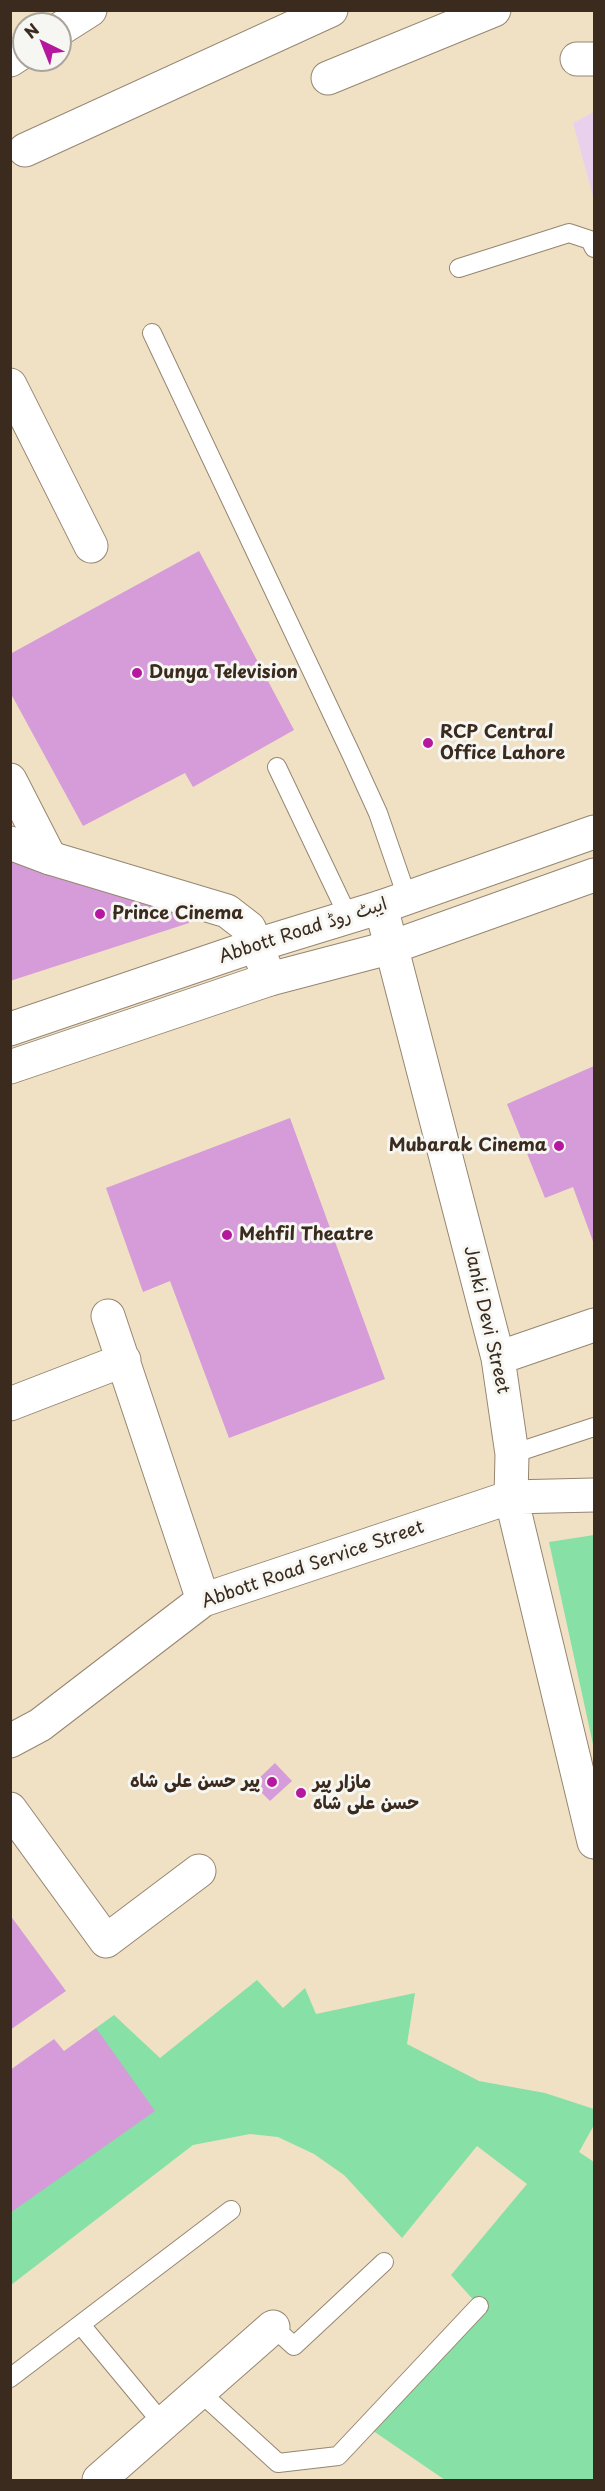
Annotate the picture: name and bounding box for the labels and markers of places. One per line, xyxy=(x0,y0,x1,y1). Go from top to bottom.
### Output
place label: Dunya Television xyxy=(149,662,298,684)
marker: Dunya Television xyxy=(130,666,144,680)
place label: RCP Central Office Lahore xyxy=(440,722,565,764)
marker: RCP Central Office Lahore xyxy=(421,736,435,750)
place label: Prince Cinema xyxy=(112,903,243,925)
marker: Prince Cinema xyxy=(93,907,107,921)
place label: Mubarak Cinema xyxy=(389,1135,547,1157)
marker: Mubarak Cinema xyxy=(552,1139,566,1153)
place label: Mehfil Theatre xyxy=(239,1224,373,1246)
marker: Mehfil Theatre xyxy=(220,1228,234,1242)
place label: پیر حسن علی شاہ xyxy=(130,1771,260,1793)
place label: مازار پیر حسن علی شاہ xyxy=(313,1772,419,1814)
marker: پیر حسن علی شاہ xyxy=(265,1775,279,1789)
marker: مازار پیر حسن علی شاہ xyxy=(294,1786,308,1800)

